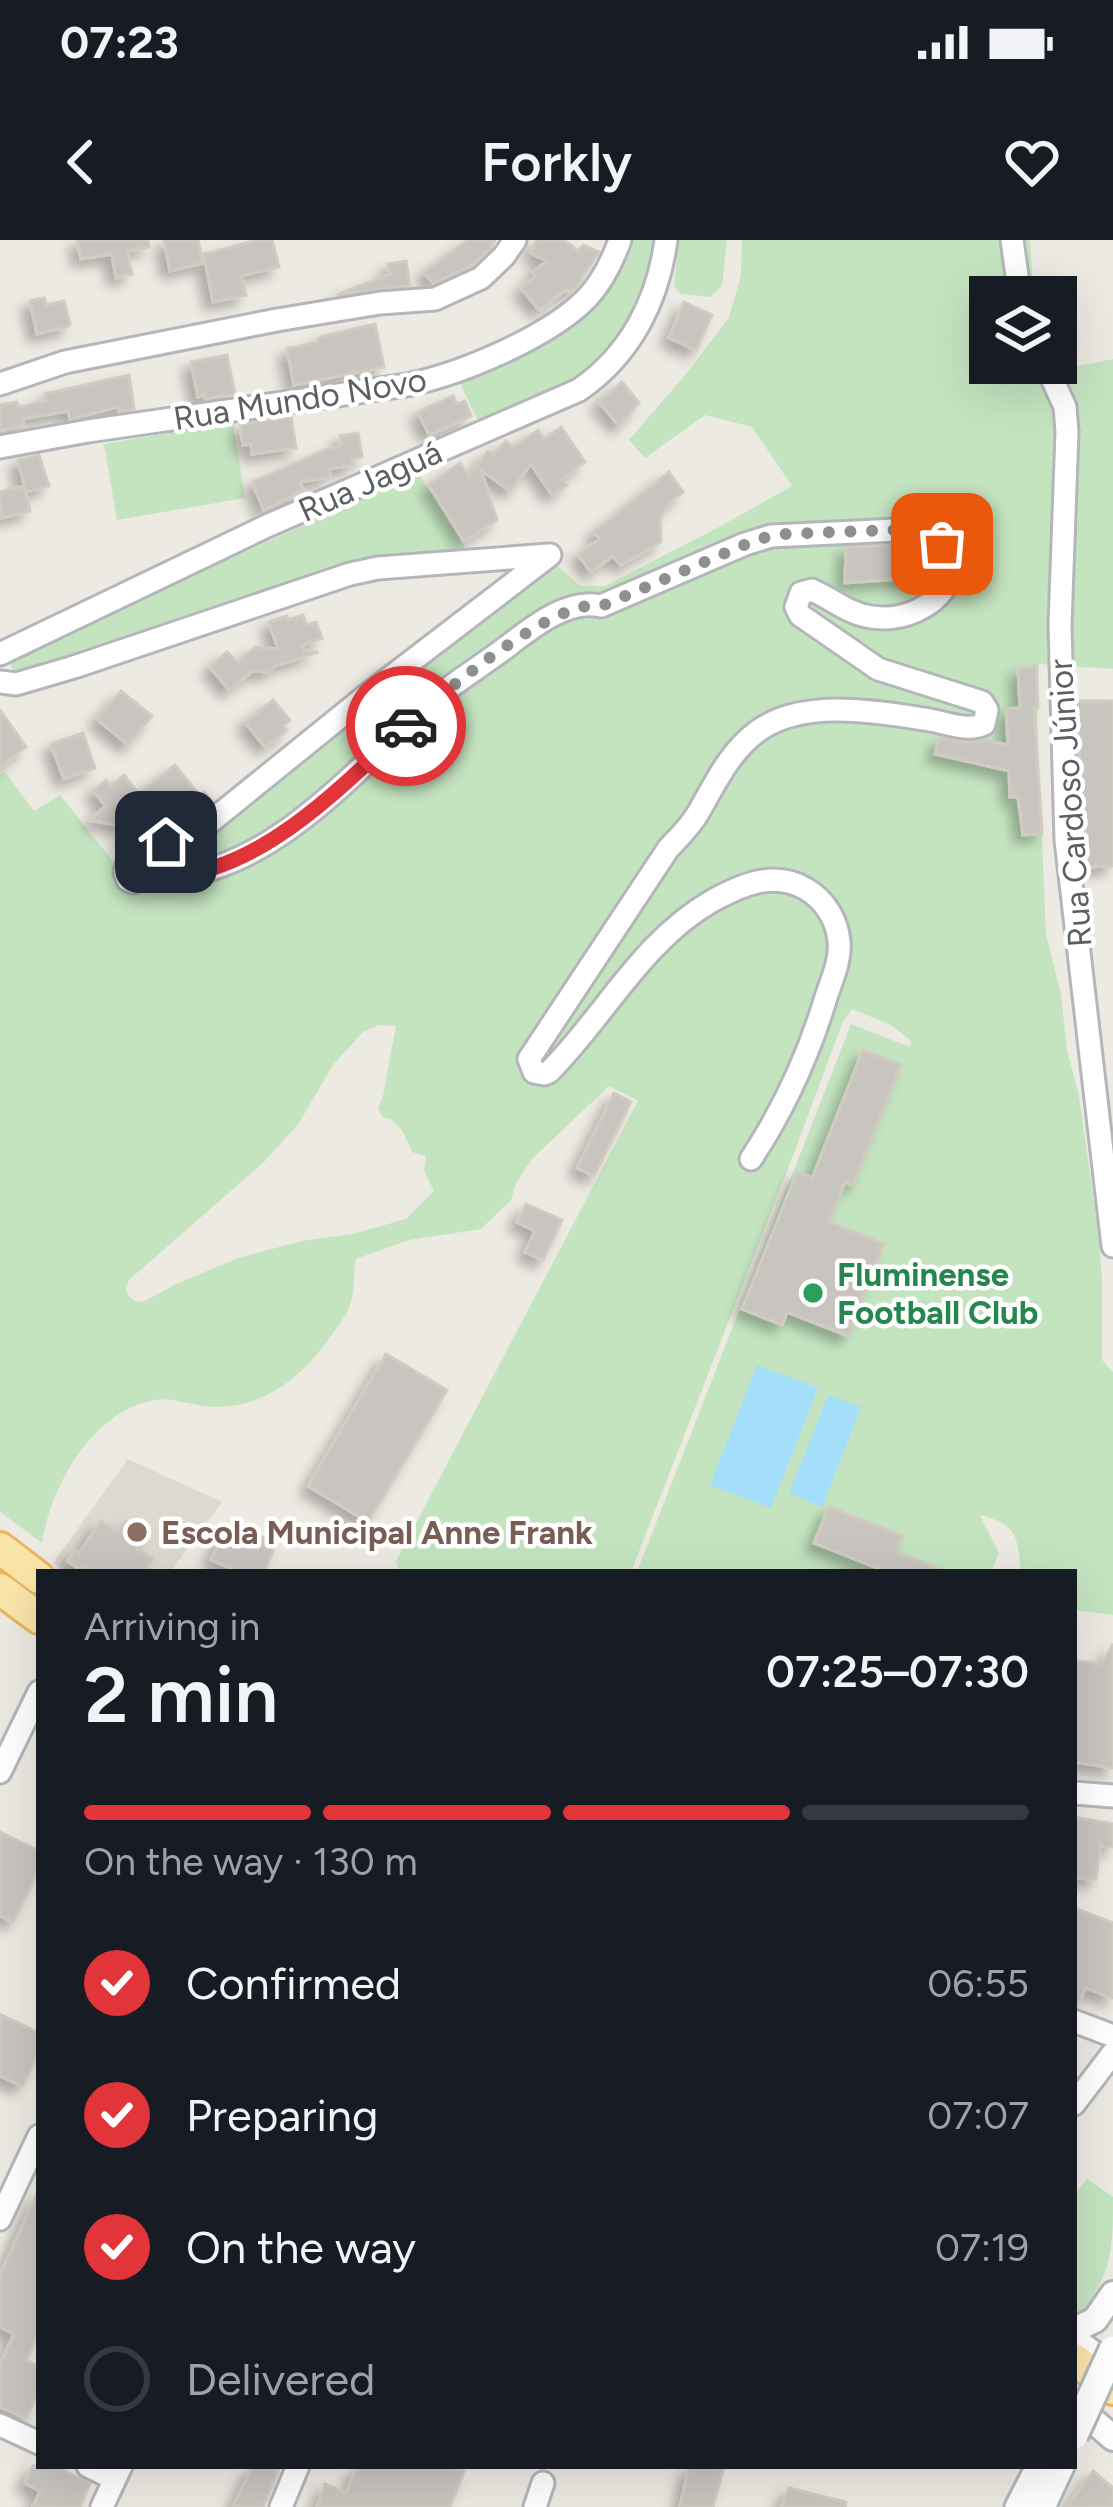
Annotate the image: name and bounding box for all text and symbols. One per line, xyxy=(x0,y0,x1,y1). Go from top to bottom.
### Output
text: 07:23 xyxy=(60,15,179,69)
icon: back xyxy=(48,129,114,195)
icon: heart xyxy=(999,129,1065,195)
text: Forkly xyxy=(481,130,632,195)
map controls xyxy=(969,276,1077,384)
button: layers xyxy=(969,276,1077,384)
street label: Rua Mundo Novo xyxy=(171,360,429,438)
street label: Rua Jaguá xyxy=(292,432,448,530)
pin xyxy=(891,493,993,595)
icon: bag xyxy=(909,511,975,577)
street label: Rua Cardoso Júnior xyxy=(1040,658,1100,948)
courier xyxy=(346,666,466,786)
icon: car xyxy=(373,693,439,759)
pin xyxy=(115,791,217,893)
icon: home xyxy=(133,809,199,875)
place label: Fluminense Football Club xyxy=(837,1255,1038,1332)
marker: Fluminense Football Club xyxy=(800,1280,826,1306)
place label: Escola Municipal Anne Frank xyxy=(161,1513,593,1552)
marker: Escola Municipal Anne Frank xyxy=(124,1519,150,1545)
text: Arriving in xyxy=(84,1603,260,1650)
text: 07:25–07:30 xyxy=(766,1644,1029,1698)
text: 2 min xyxy=(84,1648,278,1742)
text: On the way · 130 m xyxy=(84,1838,418,1885)
icon: check xyxy=(84,1950,150,2016)
text: Confirmed xyxy=(186,1956,401,2010)
text: 06:55 xyxy=(927,1960,1029,2007)
icon: check xyxy=(84,2082,150,2148)
text: Preparing xyxy=(186,2088,378,2142)
text: 07:07 xyxy=(927,2092,1029,2139)
icon: check xyxy=(84,2214,150,2280)
text: On the way xyxy=(186,2220,416,2274)
text: 07:19 xyxy=(935,2224,1029,2271)
text: Delivered xyxy=(186,2352,375,2406)

